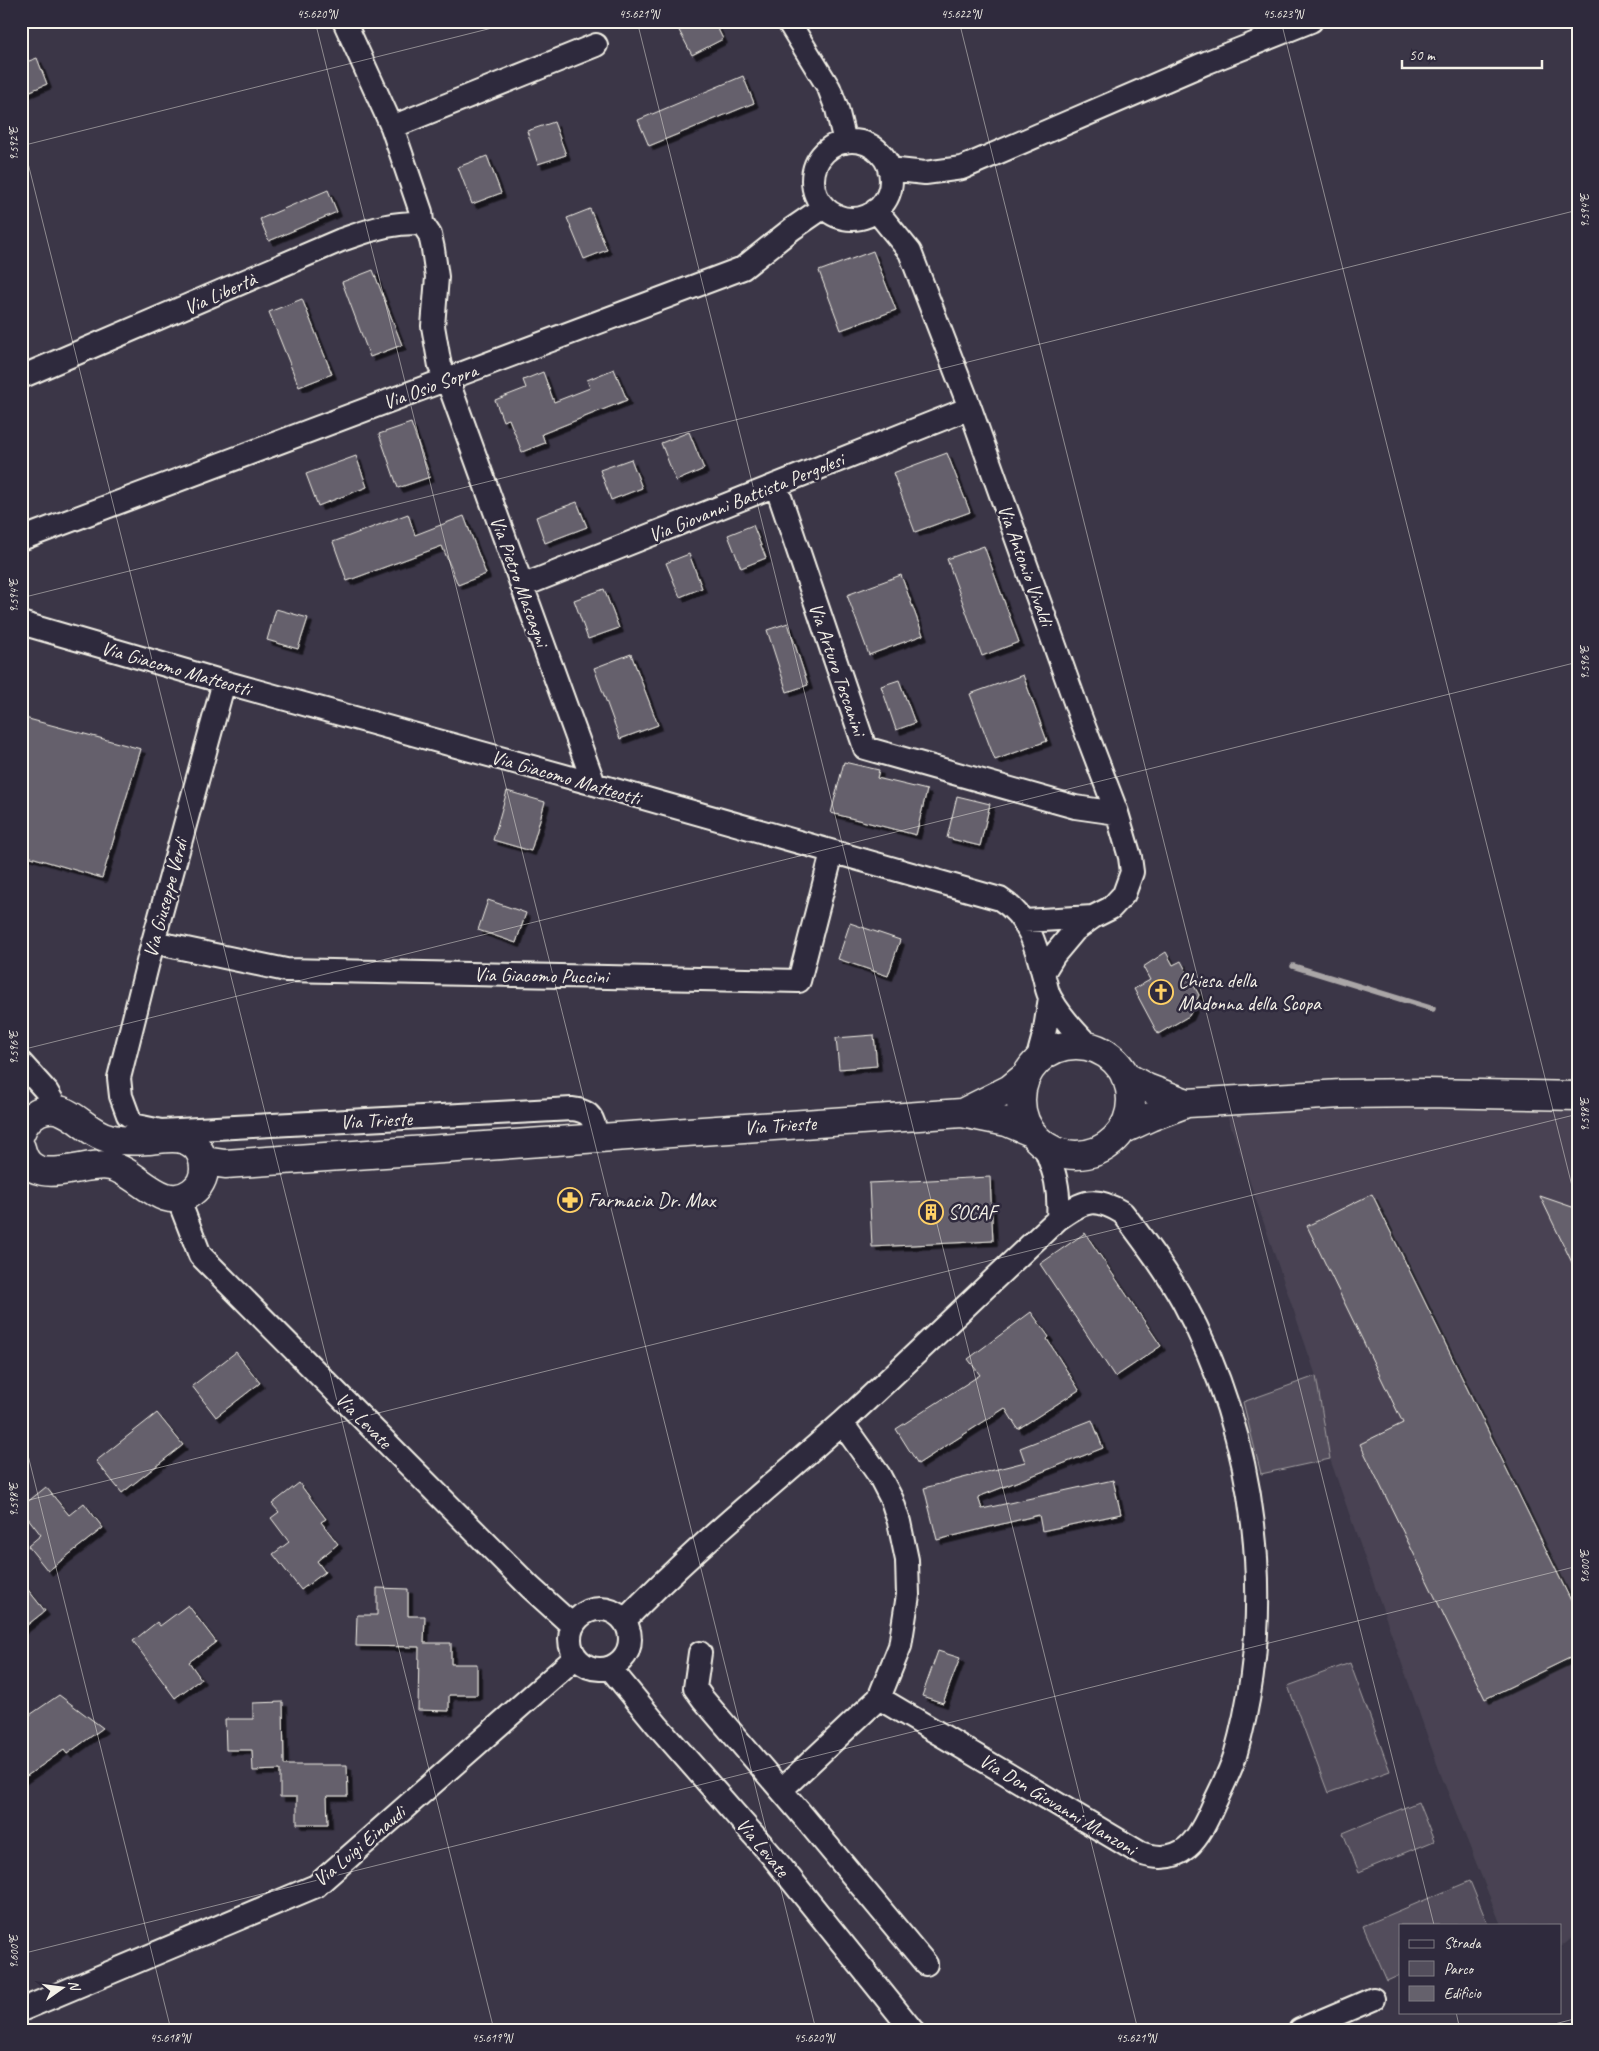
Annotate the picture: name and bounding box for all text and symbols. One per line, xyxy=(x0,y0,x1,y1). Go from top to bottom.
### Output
text: 45.620°N xyxy=(297,6,339,22)
text: 45.621°N xyxy=(619,6,661,22)
text: 45.622°N xyxy=(941,6,983,22)
text: 45.623°N xyxy=(1263,6,1305,22)
scale bar xyxy=(1402,38,1542,70)
text: 50 m xyxy=(1409,46,1436,65)
text: 9.592°E xyxy=(6,125,22,161)
text: 9.594°E xyxy=(1577,192,1593,228)
street label: Via Libertà xyxy=(180,266,261,320)
street label: Via Osio Sopra xyxy=(380,357,483,415)
street label: Via Giovanni Battista Pergolesi xyxy=(645,446,850,548)
street label: Via Antonio Vivaldi xyxy=(992,501,1060,631)
street label: Via Pietro Mascagni xyxy=(484,513,555,652)
text: 9.594°E xyxy=(6,577,22,613)
street label: Via Arturo Toscanini xyxy=(803,600,873,741)
street label: Via Giacomo Matteotti xyxy=(98,635,256,702)
text: 9.596°E xyxy=(1577,644,1593,680)
street label: Via Giacomo Matteotti xyxy=(488,744,646,811)
street label: Via Giuseppe Verdi xyxy=(138,834,194,960)
street label: Via Giacomo Puccini xyxy=(474,962,611,989)
place label: Chiesa della Madonna della Scopa xyxy=(1178,968,1322,1016)
church icon: Chiesa della Madonna della Scopa xyxy=(1148,979,1174,1005)
text: 9.596°E xyxy=(6,1029,22,1065)
text: 9.598°E xyxy=(1577,1096,1593,1132)
street label: Via Trieste xyxy=(339,1106,414,1135)
street label: Via Trieste xyxy=(743,1110,818,1140)
pharmacy icon: Farmacia Dr. Max xyxy=(557,1187,583,1213)
place label: Farmacia Dr. Max xyxy=(588,1188,717,1213)
building icon: SOCAF xyxy=(918,1199,944,1225)
place label: SOCAF xyxy=(948,1200,1000,1225)
street label: Via Levate xyxy=(330,1387,398,1455)
text: 9.598°E xyxy=(6,1481,22,1517)
text: 9.600°E xyxy=(1577,1548,1593,1584)
street label: Via Don Giovanni Manzoni xyxy=(975,1748,1143,1862)
street label: Via Luigi Einaudi xyxy=(308,1799,412,1892)
street label: Via Levate xyxy=(731,1813,796,1883)
legend xyxy=(1399,1924,1562,2014)
text: 9.600°E xyxy=(6,1933,22,1969)
text: Strada xyxy=(1444,1934,1481,1953)
text: Parco xyxy=(1444,1960,1475,1979)
north arrow xyxy=(38,1964,88,2014)
text: N xyxy=(65,1979,84,1993)
text: Edificio xyxy=(1444,1984,1482,2003)
text: 45.618°N xyxy=(150,2030,192,2046)
text: 45.619°N xyxy=(472,2030,514,2046)
text: 45.620°N xyxy=(794,2030,836,2046)
text: 45.621°N xyxy=(1116,2030,1158,2046)

